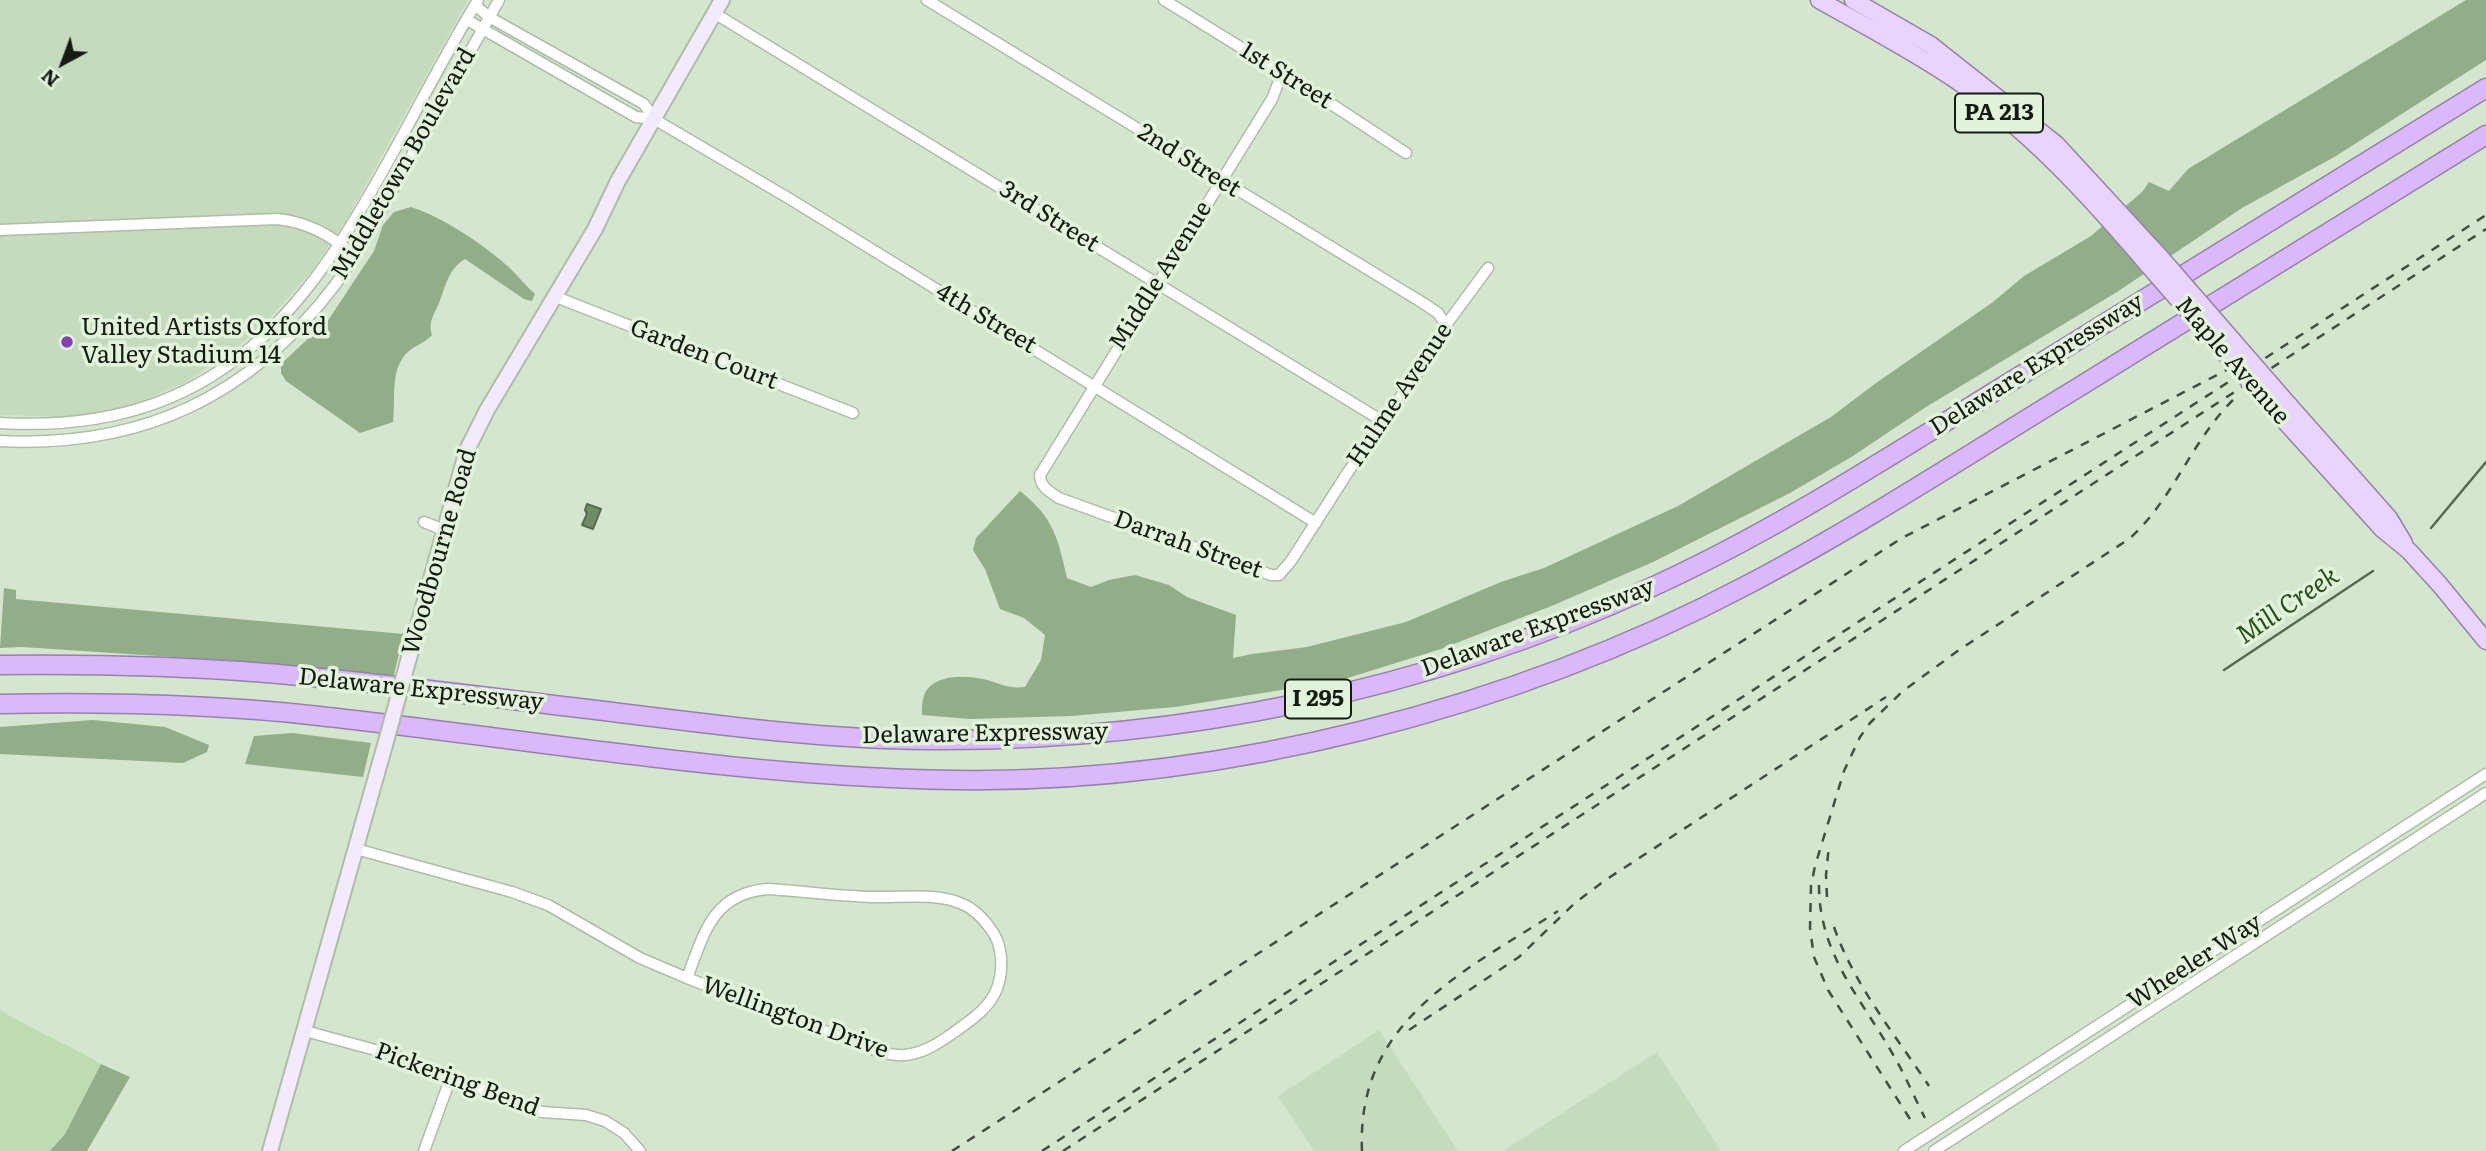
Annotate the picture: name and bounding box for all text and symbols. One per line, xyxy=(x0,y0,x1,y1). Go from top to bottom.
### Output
north arrow xyxy=(28,28,98,98)
street label: 1st Street xyxy=(1234,36,1338,116)
street label: Middletown Boulevard xyxy=(326,43,482,285)
text: N xyxy=(34,63,64,95)
road number: PA 213 xyxy=(1955,94,2043,132)
street label: 2nd Street xyxy=(1132,118,1246,204)
street label: 3rd Street xyxy=(994,175,1104,259)
street label: Middle Avenue xyxy=(1104,196,1218,356)
street label: 4th Street xyxy=(930,278,1042,360)
street label: Delaware Expressway xyxy=(1925,288,2149,442)
street label: Maple Avenue xyxy=(2169,291,2295,431)
place label: United Artists Oxford Valley Stadium 14 xyxy=(81,314,327,370)
street label: Garden Court xyxy=(626,314,782,396)
street label: Hulme Avenue xyxy=(1341,318,1459,472)
marker: United Artists Oxford Valley Stadium 14 xyxy=(59,334,75,350)
street label: Woodbourne Road xyxy=(397,446,483,658)
street label: Darrah Street xyxy=(1110,505,1266,585)
water label: Mill Creek xyxy=(2231,560,2345,652)
street label: Delaware Expressway xyxy=(1417,572,1659,684)
street label: Delaware Expressway xyxy=(297,663,545,717)
road number: I 295 xyxy=(1285,680,1351,719)
street label: Delaware Expressway xyxy=(862,717,1108,751)
street label: Wheeler Way xyxy=(2123,908,2267,1016)
street label: Wellington Drive xyxy=(698,971,892,1065)
street label: Pickering Bend xyxy=(371,1037,543,1123)

